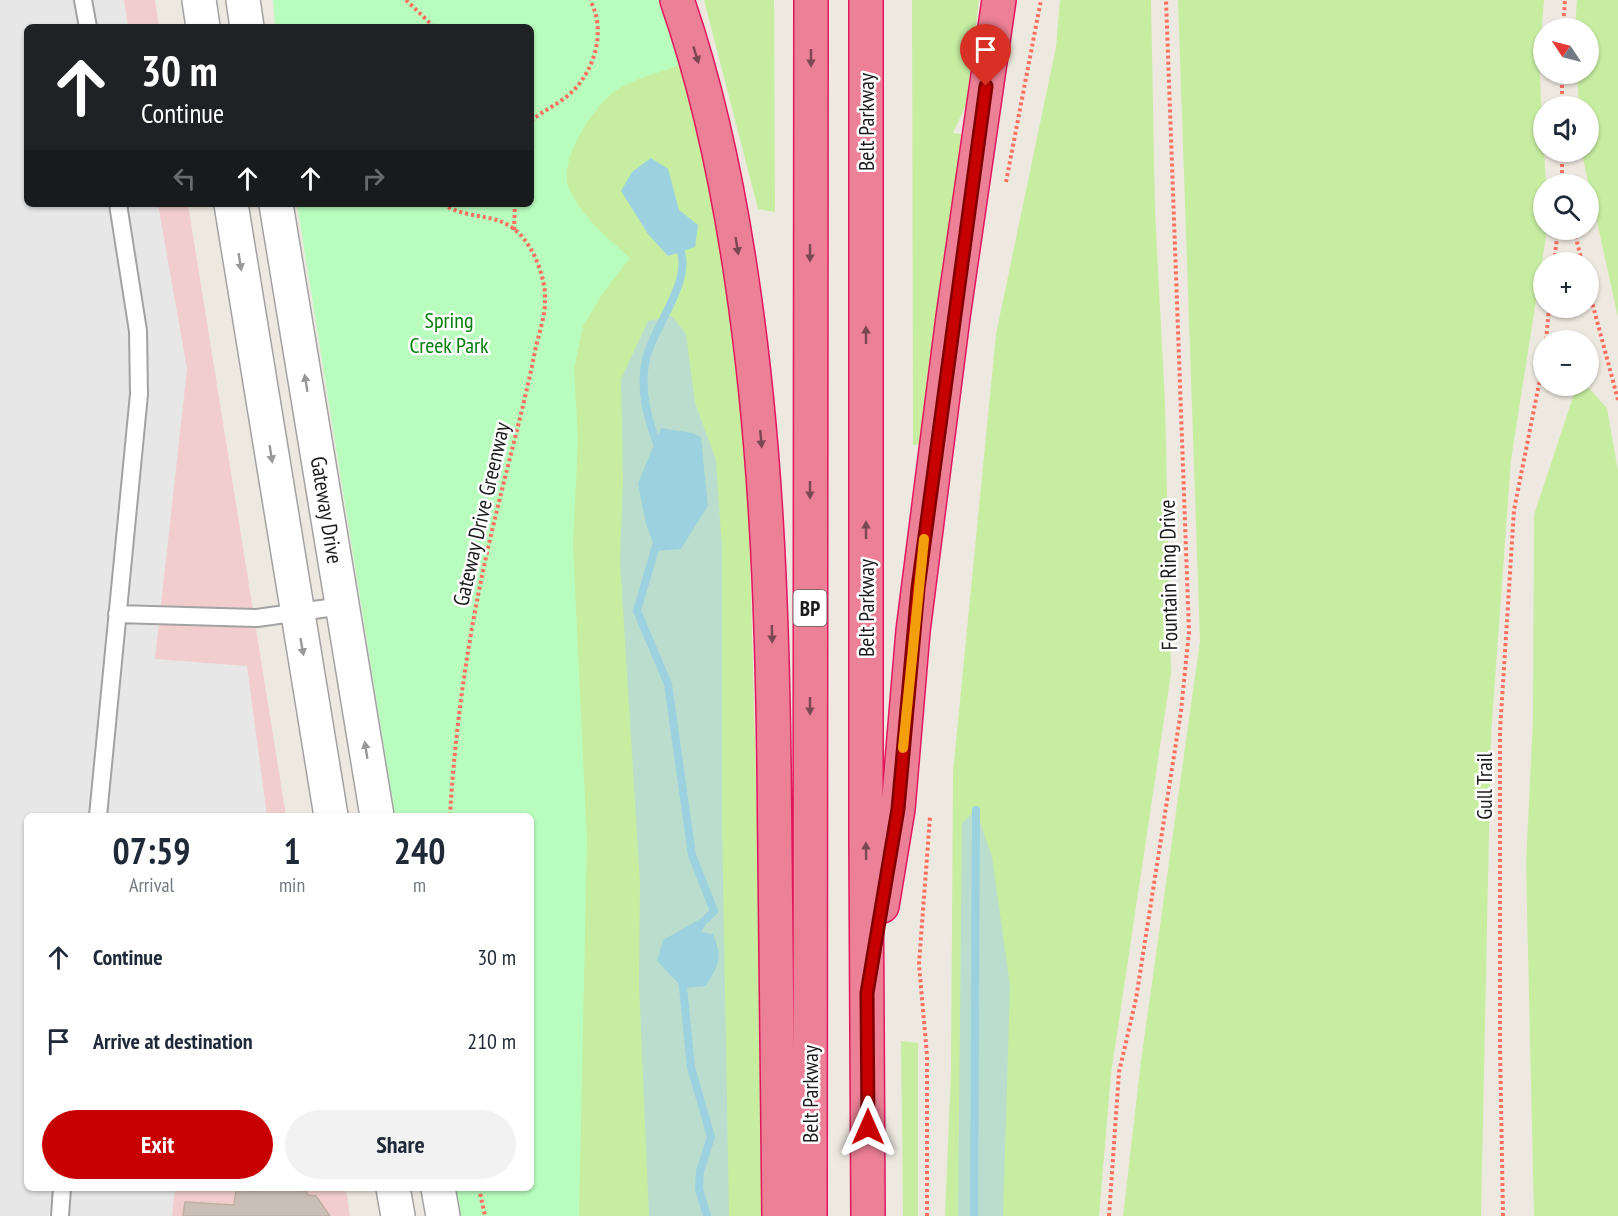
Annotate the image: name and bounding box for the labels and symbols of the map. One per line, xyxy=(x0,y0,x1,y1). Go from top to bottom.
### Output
north arrow xyxy=(1533,18,1599,84)
pin xyxy=(960,24,1011,86)
one-way arrow xyxy=(692,46,701,64)
one-way arrow xyxy=(806,49,816,68)
street label: Belt Parkway xyxy=(852,72,880,171)
one-way arrow xyxy=(732,236,741,255)
one-way arrow xyxy=(805,244,815,263)
one-way arrow xyxy=(236,252,245,271)
park label: Spring Creek Park xyxy=(409,306,489,359)
one-way arrow xyxy=(861,325,871,344)
one-way arrow xyxy=(301,373,310,392)
street label: Gateway Drive Greenway xyxy=(446,419,516,609)
one-way arrow xyxy=(756,430,766,449)
one-way arrow xyxy=(267,445,276,464)
street label: Gateway Drive xyxy=(305,454,349,566)
one-way arrow xyxy=(805,481,815,500)
street label: Fountain Ring Drive xyxy=(1153,499,1183,651)
one-way arrow xyxy=(861,520,871,539)
street label: Belt Parkway xyxy=(852,558,880,657)
road number: BP xyxy=(794,590,826,626)
one-way arrow xyxy=(767,624,777,643)
one-way arrow xyxy=(298,637,307,656)
one-way arrow xyxy=(805,697,815,716)
one-way arrow xyxy=(361,740,370,759)
street label: Gull Trail xyxy=(1470,751,1498,820)
one-way arrow xyxy=(861,841,871,860)
street label: Belt Parkway xyxy=(796,1044,824,1143)
position arrow xyxy=(836,1095,900,1159)

